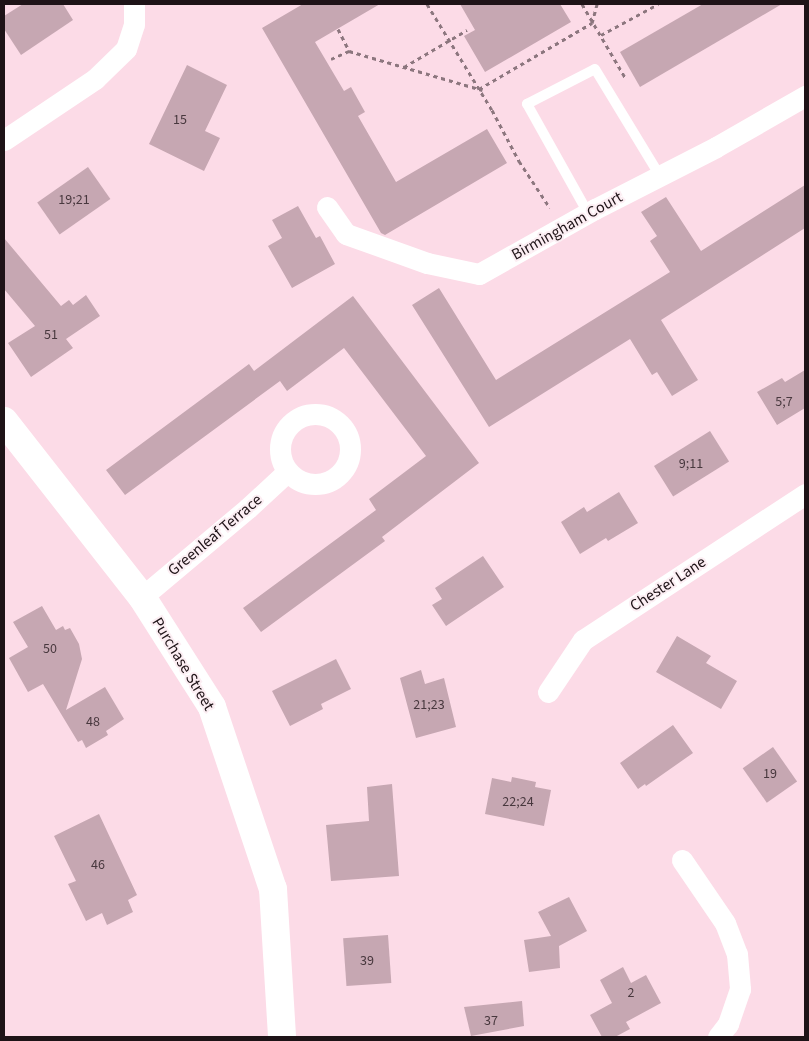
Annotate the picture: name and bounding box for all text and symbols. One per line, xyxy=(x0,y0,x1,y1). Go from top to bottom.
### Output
house number: 15 xyxy=(173,112,187,128)
street label: Birmingham Court xyxy=(508,188,626,264)
house number: 19;21 xyxy=(58,192,90,208)
house number: 51 xyxy=(44,327,58,343)
house number: 5;7 xyxy=(775,394,793,410)
house number: 9;11 xyxy=(679,456,703,472)
street label: Greenleaf Terrace xyxy=(164,490,266,580)
street label: Chester Lane xyxy=(626,552,710,616)
street label: Purchase Street xyxy=(148,614,218,714)
house number: 50 xyxy=(43,641,57,657)
house number: 21;23 xyxy=(413,697,445,713)
house number: 48 xyxy=(86,714,100,730)
house number: 19 xyxy=(763,766,777,782)
house number: 22;24 xyxy=(502,794,534,810)
house number: 46 xyxy=(91,857,105,873)
house number: 39 xyxy=(360,953,374,969)
house number: 2 xyxy=(628,985,634,1001)
house number: 37 xyxy=(484,1013,498,1029)

